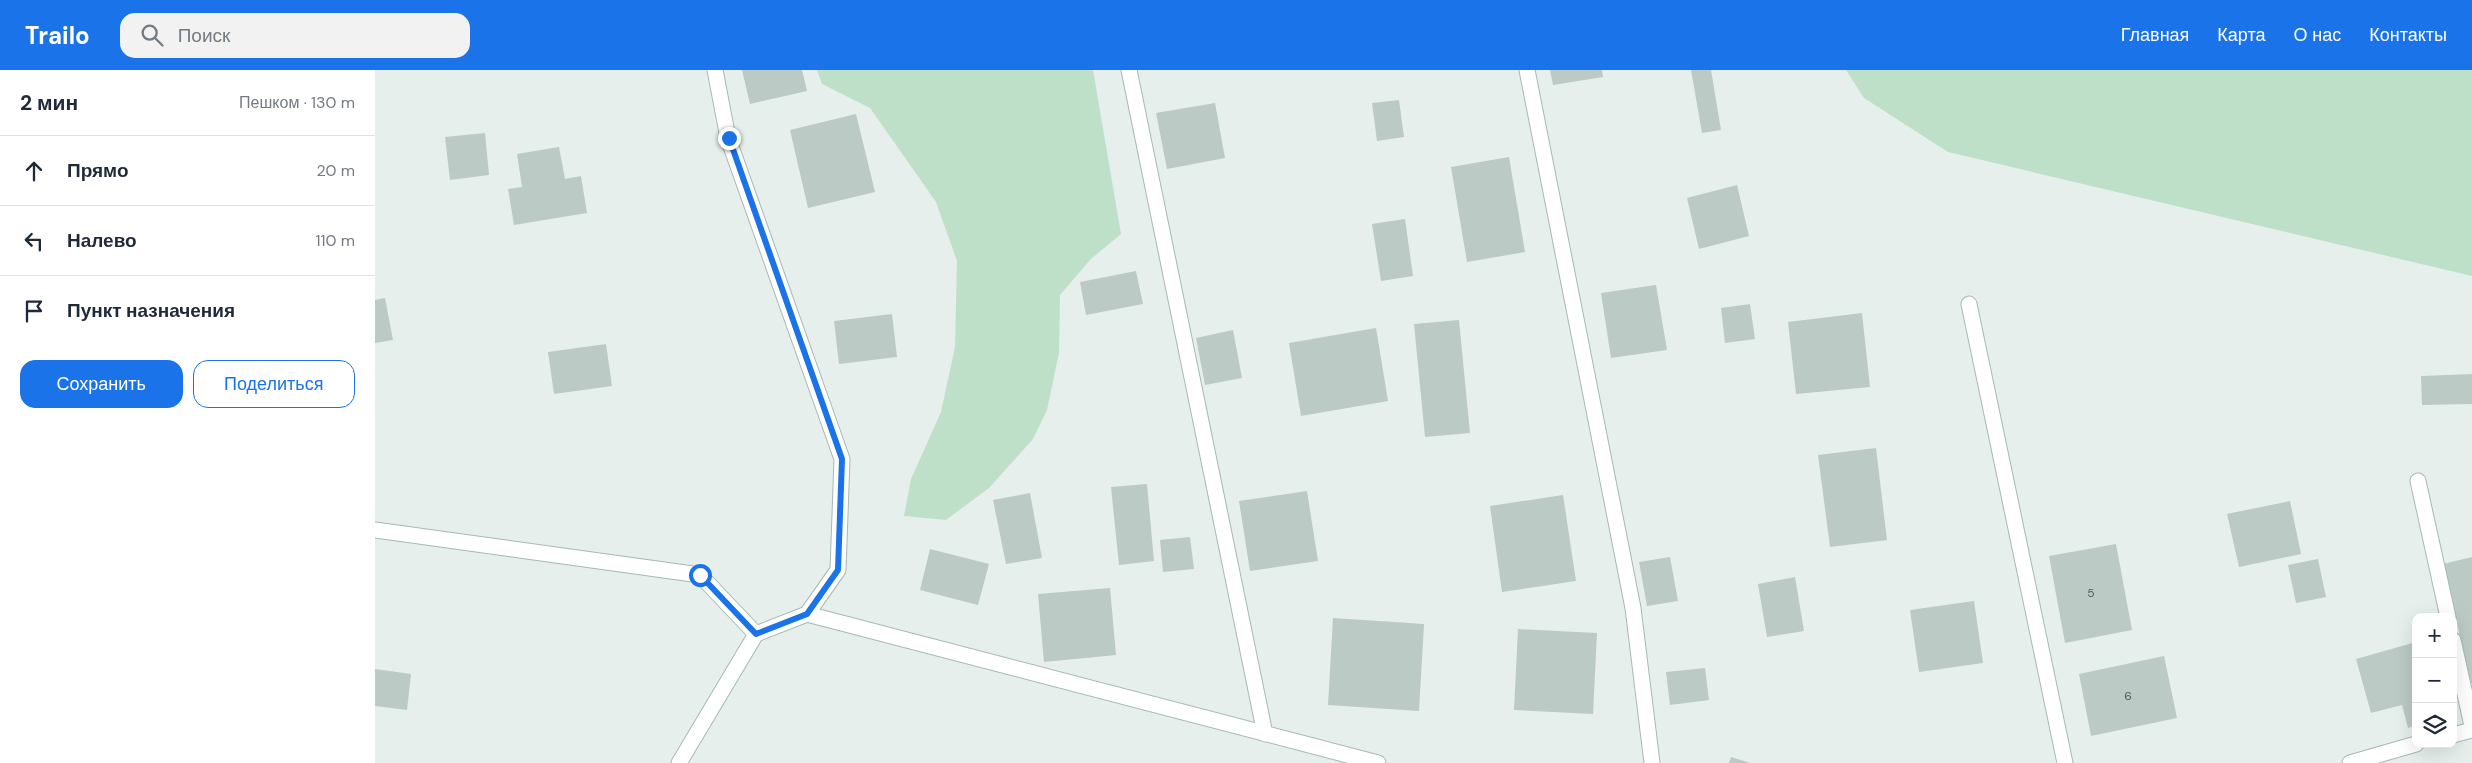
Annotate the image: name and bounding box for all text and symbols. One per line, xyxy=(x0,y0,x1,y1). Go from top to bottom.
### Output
search box xyxy=(120,13,470,58)
text: Trailo xyxy=(25,20,90,51)
icon: search xyxy=(138,21,166,49)
text: Поиск xyxy=(178,23,230,48)
text: Главная xyxy=(2121,23,2189,47)
text: Карта xyxy=(2217,23,2266,47)
text: О нас xyxy=(2294,23,2341,47)
text: Контакты xyxy=(2369,23,2447,47)
text: 2 мин xyxy=(20,89,78,117)
text: Пешком · 130 m xyxy=(239,92,355,113)
route end xyxy=(718,127,741,150)
icon: ahead xyxy=(20,157,48,185)
text: Прямо xyxy=(67,158,129,183)
text: 20 m xyxy=(316,160,355,181)
icon: left xyxy=(20,227,48,255)
text: Налево xyxy=(67,228,137,253)
text: 110 m xyxy=(316,230,355,251)
icon: arrive xyxy=(20,297,48,325)
text: Пункт назначения xyxy=(67,298,235,323)
button: Сохранить xyxy=(20,360,183,408)
button: Поделиться xyxy=(193,360,355,408)
route start xyxy=(689,564,712,587)
house number: 5 xyxy=(2087,585,2095,601)
map controls xyxy=(2412,613,2457,748)
button: + xyxy=(2412,613,2457,658)
button: − xyxy=(2412,658,2457,703)
house number: 6 xyxy=(2124,688,2132,704)
button: layers xyxy=(2412,703,2457,748)

